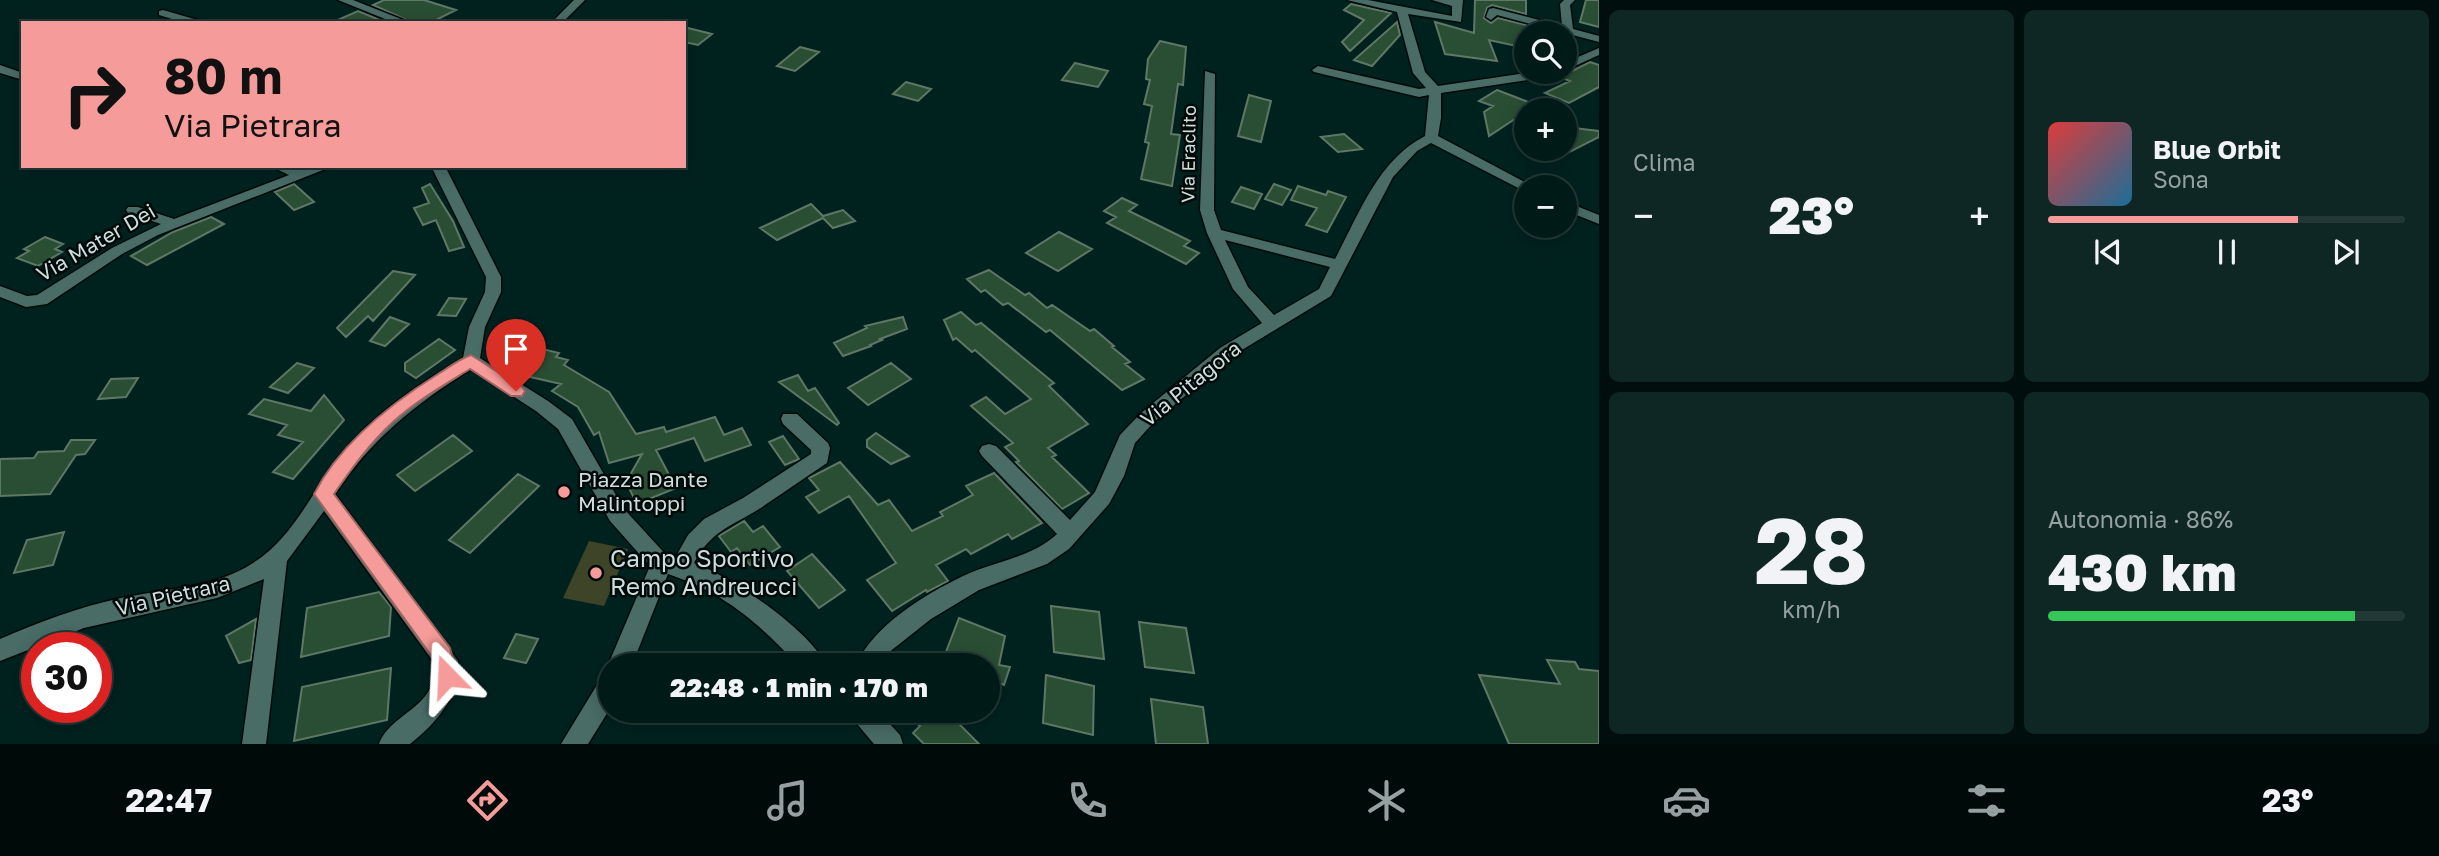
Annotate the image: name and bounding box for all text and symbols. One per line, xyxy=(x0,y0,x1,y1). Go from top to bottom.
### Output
map controls xyxy=(1514,21,1577,238)
button: search xyxy=(1514,21,1577,84)
text: 80 m xyxy=(164,46,282,105)
icon: right xyxy=(49,49,140,140)
button: + xyxy=(1514,98,1577,161)
street label: Via Eraclito xyxy=(1176,105,1200,203)
text: Via Pietrara xyxy=(164,106,341,144)
text: Blue Orbit xyxy=(2153,134,2281,165)
text: Clima xyxy=(1633,148,1696,176)
text: Sona xyxy=(2153,165,2209,193)
button: − xyxy=(1514,175,1577,238)
text: 23° xyxy=(1769,183,1854,245)
text: − xyxy=(1633,193,1654,238)
text: + xyxy=(1969,193,1990,238)
street label: Via Mater Dei xyxy=(31,198,160,287)
icon: previous xyxy=(2089,233,2127,271)
icon: pause xyxy=(2208,233,2246,271)
icon: next xyxy=(2327,233,2365,271)
pin xyxy=(486,319,546,391)
icon: arrive xyxy=(497,330,535,368)
street label: Via Pitagora xyxy=(1135,335,1246,432)
place label: Piazza Dante Malintoppi xyxy=(578,466,708,516)
marker: Piazza Dante Malintoppi xyxy=(556,484,572,500)
text: 28 xyxy=(1755,495,1868,604)
text: Autonomia · 86% xyxy=(2048,505,2233,533)
text: 430 km xyxy=(2048,540,2236,602)
place label: Campo Sportivo Remo Andreucci xyxy=(610,543,797,600)
marker: Campo Sportivo Remo Andreucci xyxy=(588,565,604,581)
street label: Via Pietrara xyxy=(113,569,232,621)
text: km/h xyxy=(1782,595,1841,623)
speed limit sign: 30 xyxy=(21,632,112,723)
position arrow xyxy=(410,639,484,713)
text: 22:48 · 1 min · 170 m xyxy=(670,672,928,703)
icon: directions xyxy=(463,776,512,825)
icon: music xyxy=(763,776,812,825)
icon: phone xyxy=(1063,776,1112,825)
icon: climate xyxy=(1362,776,1411,825)
icon: car xyxy=(1662,776,1711,825)
icon: filters xyxy=(1962,776,2011,825)
text: 22:47 xyxy=(125,781,212,819)
text: 23° xyxy=(2262,781,2313,819)

